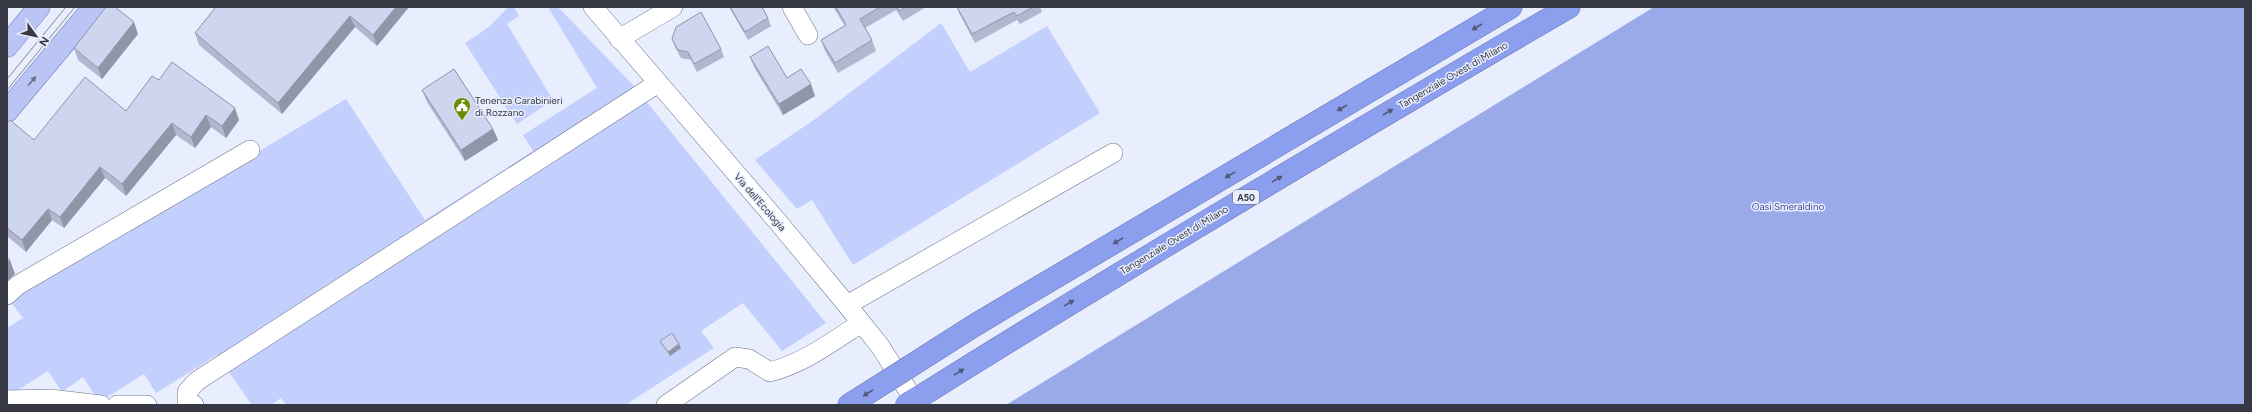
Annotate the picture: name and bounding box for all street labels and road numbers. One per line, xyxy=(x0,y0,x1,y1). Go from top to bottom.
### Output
street label: Tangenziale Ovest di Milano xyxy=(1396,38,1510,112)
street label: Via dell'Ecologia xyxy=(731,170,789,234)
road number: A50 xyxy=(1233,190,1259,204)
street label: Tangenziale Ovest di Milano xyxy=(1117,202,1231,278)

